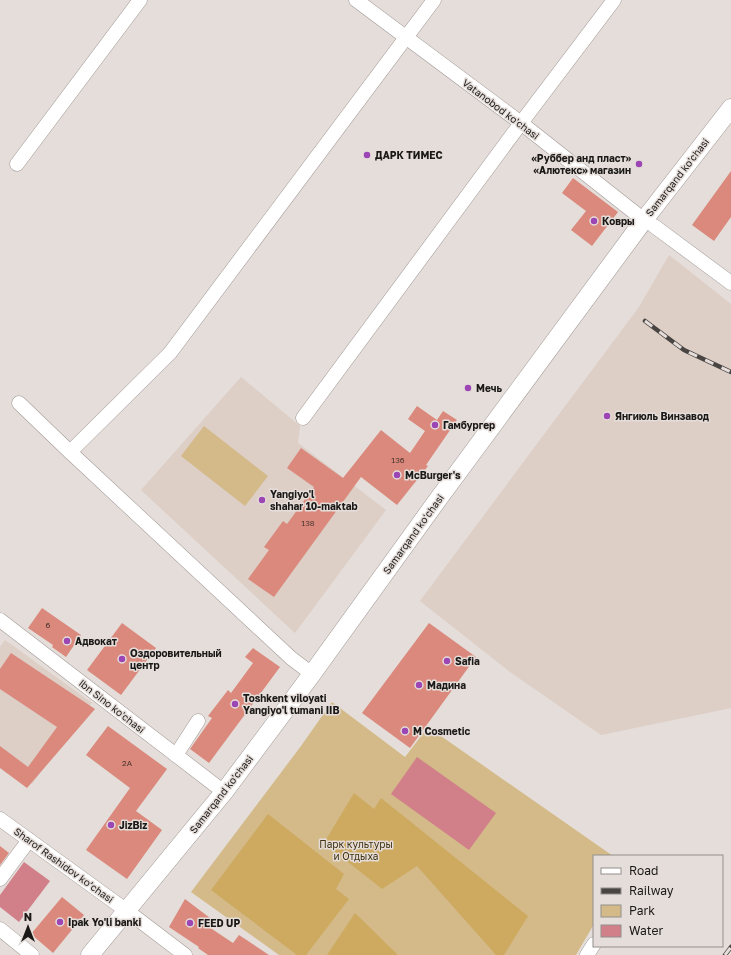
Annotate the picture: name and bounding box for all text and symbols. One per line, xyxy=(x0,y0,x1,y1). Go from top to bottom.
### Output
street label: Vatanobod ko'chasi xyxy=(460,76,542,142)
street label: Samarqand ko'chasi xyxy=(643,136,711,218)
place label: ДАРК ТИМЕС xyxy=(375,149,443,161)
marker: ДАРК ТИМЕС xyxy=(362,150,372,160)
place label: «Руббер анд пласт» «Алютекс» магазин xyxy=(531,152,632,176)
marker: «Руббер анд пласт» «Алютекс» магазин xyxy=(634,159,644,169)
place label: Ковры xyxy=(602,215,635,227)
marker: Ковры xyxy=(589,216,599,226)
place label: Мечь xyxy=(476,382,503,394)
marker: Мечь xyxy=(463,383,473,393)
place label: Янгиюль Винзавод xyxy=(615,410,710,422)
marker: Янгиюль Винзавод xyxy=(602,411,612,421)
place label: Гамбургер xyxy=(443,419,495,431)
marker: Гамбургер xyxy=(430,420,440,430)
house number: 136 xyxy=(391,455,405,465)
place label: McBurger's xyxy=(405,469,461,481)
marker: McBurger's xyxy=(392,470,402,480)
place label: Yangiyo'l shahar 10-maktab xyxy=(270,488,358,512)
street label: Samarqand ko'chasi xyxy=(380,492,446,576)
marker: Yangiyo'l shahar 10-maktab xyxy=(257,495,267,505)
house number: 138 xyxy=(301,518,315,528)
house number: 6 xyxy=(46,620,51,630)
place label: Адвокат xyxy=(75,635,117,647)
marker: Адвокат xyxy=(62,636,72,646)
place label: Оздоровительный центр xyxy=(130,647,222,671)
marker: Оздоровительный центр xyxy=(117,654,127,664)
place label: Safia xyxy=(455,655,480,667)
marker: Safia xyxy=(442,656,452,666)
street label: Ibn Sino ko'chasi xyxy=(77,677,147,735)
place label: Мадина xyxy=(427,679,466,691)
marker: Мадина xyxy=(414,680,424,690)
place label: Toshkent viloyati Yangiyo'l tumani IIB xyxy=(243,692,340,716)
marker: Toshkent viloyati Yangiyo'l tumani IIB xyxy=(230,699,240,709)
place label: M Cosmetic xyxy=(413,725,470,737)
marker: M Cosmetic xyxy=(400,726,410,736)
street label: Samarqand ko'chasi xyxy=(187,753,255,835)
house number: 2А xyxy=(122,758,133,768)
place label: JizBiz xyxy=(119,819,147,831)
marker: JizBiz xyxy=(106,820,116,830)
street label: Sharof Rashidov ko’chasi xyxy=(12,825,116,905)
park label: Парк культуры и Отдыха xyxy=(319,838,393,862)
legend xyxy=(593,855,723,947)
text: Road xyxy=(629,863,658,878)
text: Railway xyxy=(629,883,674,898)
text: Park xyxy=(629,903,655,918)
north arrow xyxy=(8,907,48,947)
text: N xyxy=(24,910,32,923)
place label: Ipak Yo'li banki xyxy=(68,916,141,928)
marker: Ipak Yo'li banki xyxy=(55,917,65,927)
place label: FEED UP xyxy=(198,917,240,929)
marker: FEED UP xyxy=(185,918,195,928)
text: Water xyxy=(629,923,663,938)

